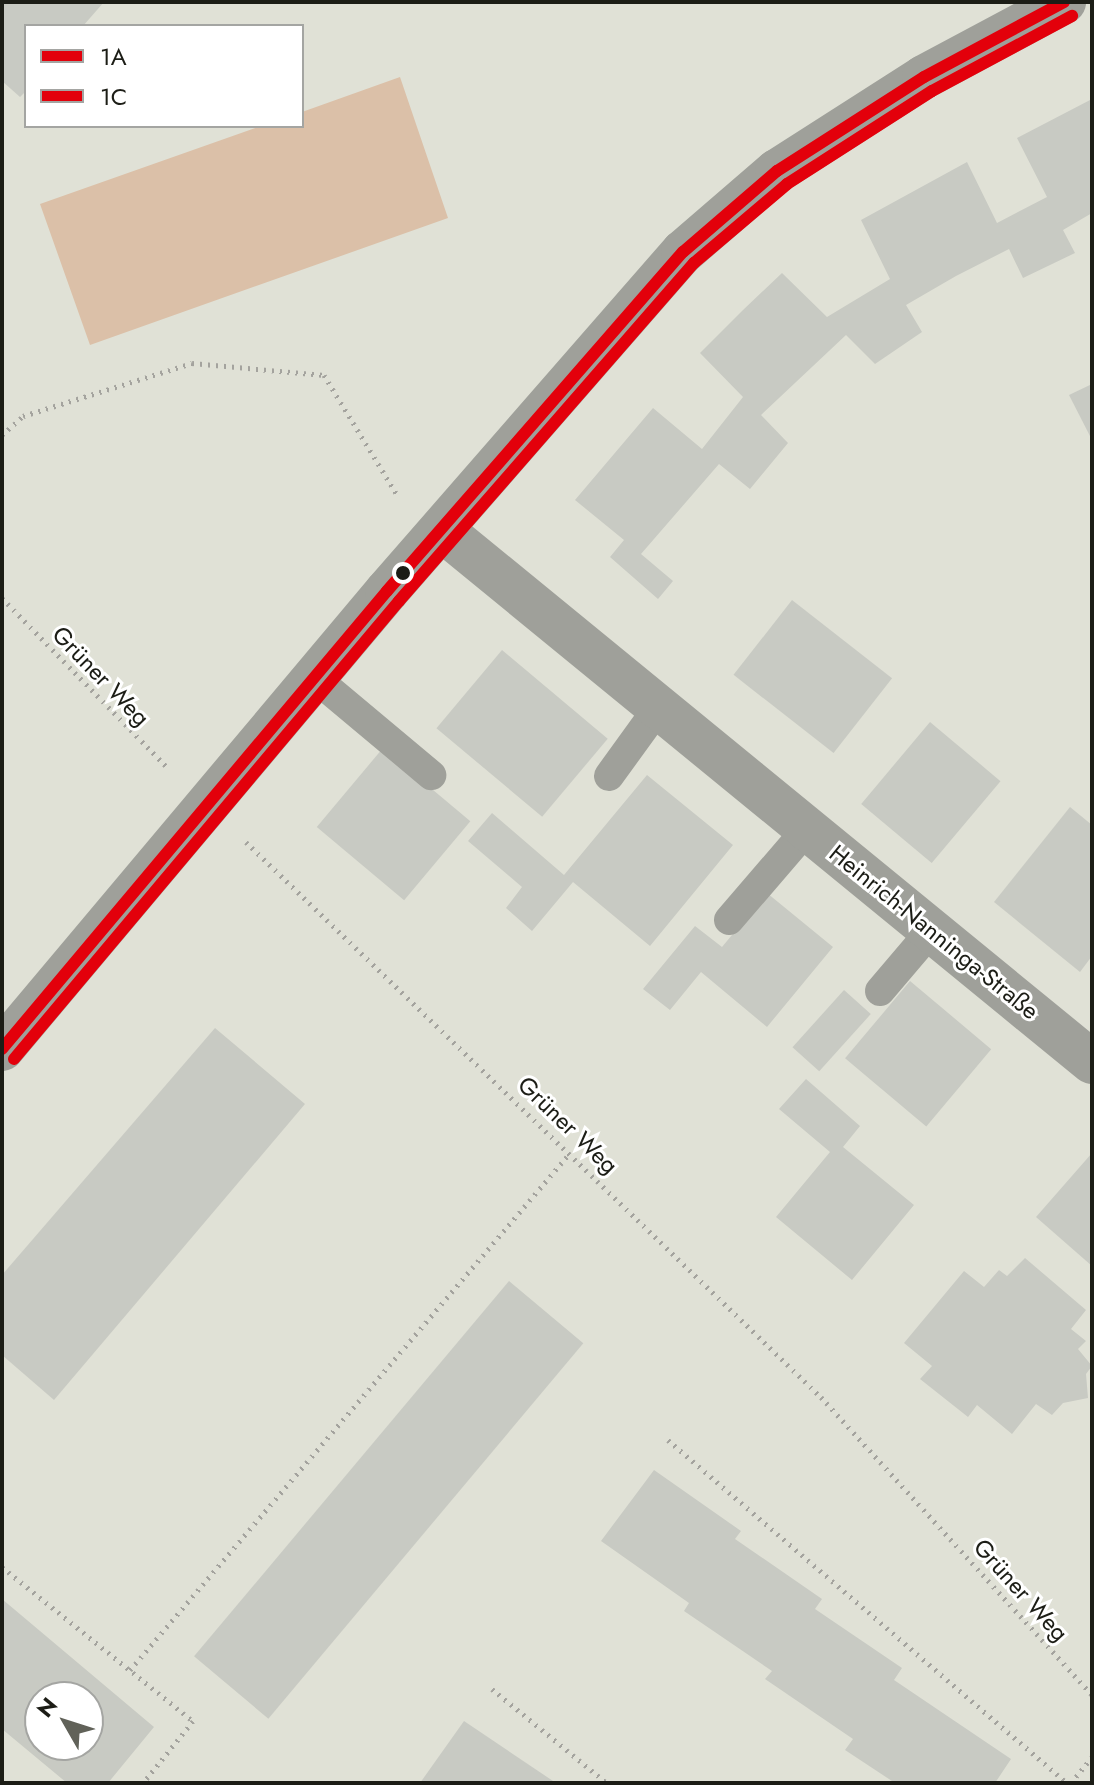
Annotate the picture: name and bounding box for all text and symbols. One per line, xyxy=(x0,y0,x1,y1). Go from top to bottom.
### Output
legend xyxy=(24,24,304,128)
text: 1A xyxy=(100,39,127,74)
text: 1C xyxy=(100,79,127,114)
unlabelled marker xyxy=(395,565,411,581)
street label: Grüner Weg xyxy=(46,620,156,732)
street label: Heinrich-Nanninga-Straße xyxy=(824,839,1044,1025)
street label: Grüner Weg xyxy=(512,1070,624,1180)
street label: Grüner Weg xyxy=(968,1533,1074,1647)
north arrow xyxy=(24,1681,104,1761)
text: N xyxy=(29,1690,65,1724)

